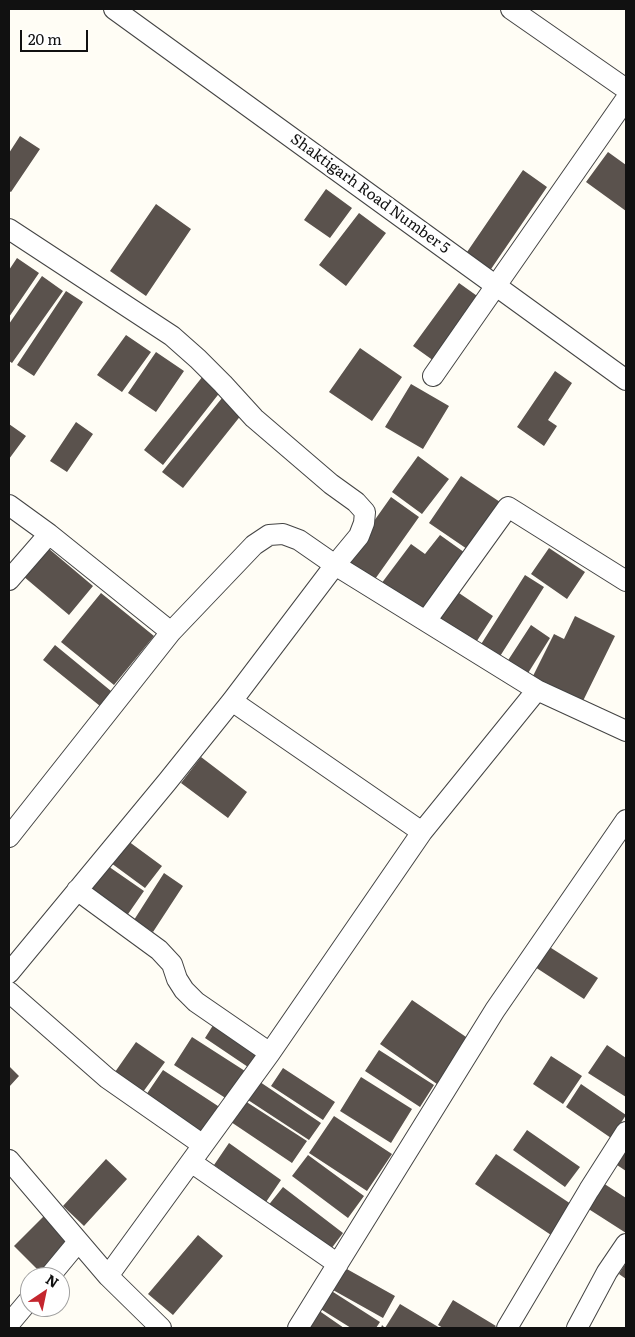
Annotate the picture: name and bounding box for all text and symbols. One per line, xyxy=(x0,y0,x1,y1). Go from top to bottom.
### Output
scale bar xyxy=(22,20,90,52)
text: 20 m xyxy=(28,27,62,50)
street label: Shaktigarh Road Number 5 xyxy=(287,130,453,258)
north arrow xyxy=(20,1267,70,1317)
text: N xyxy=(42,1269,63,1292)

